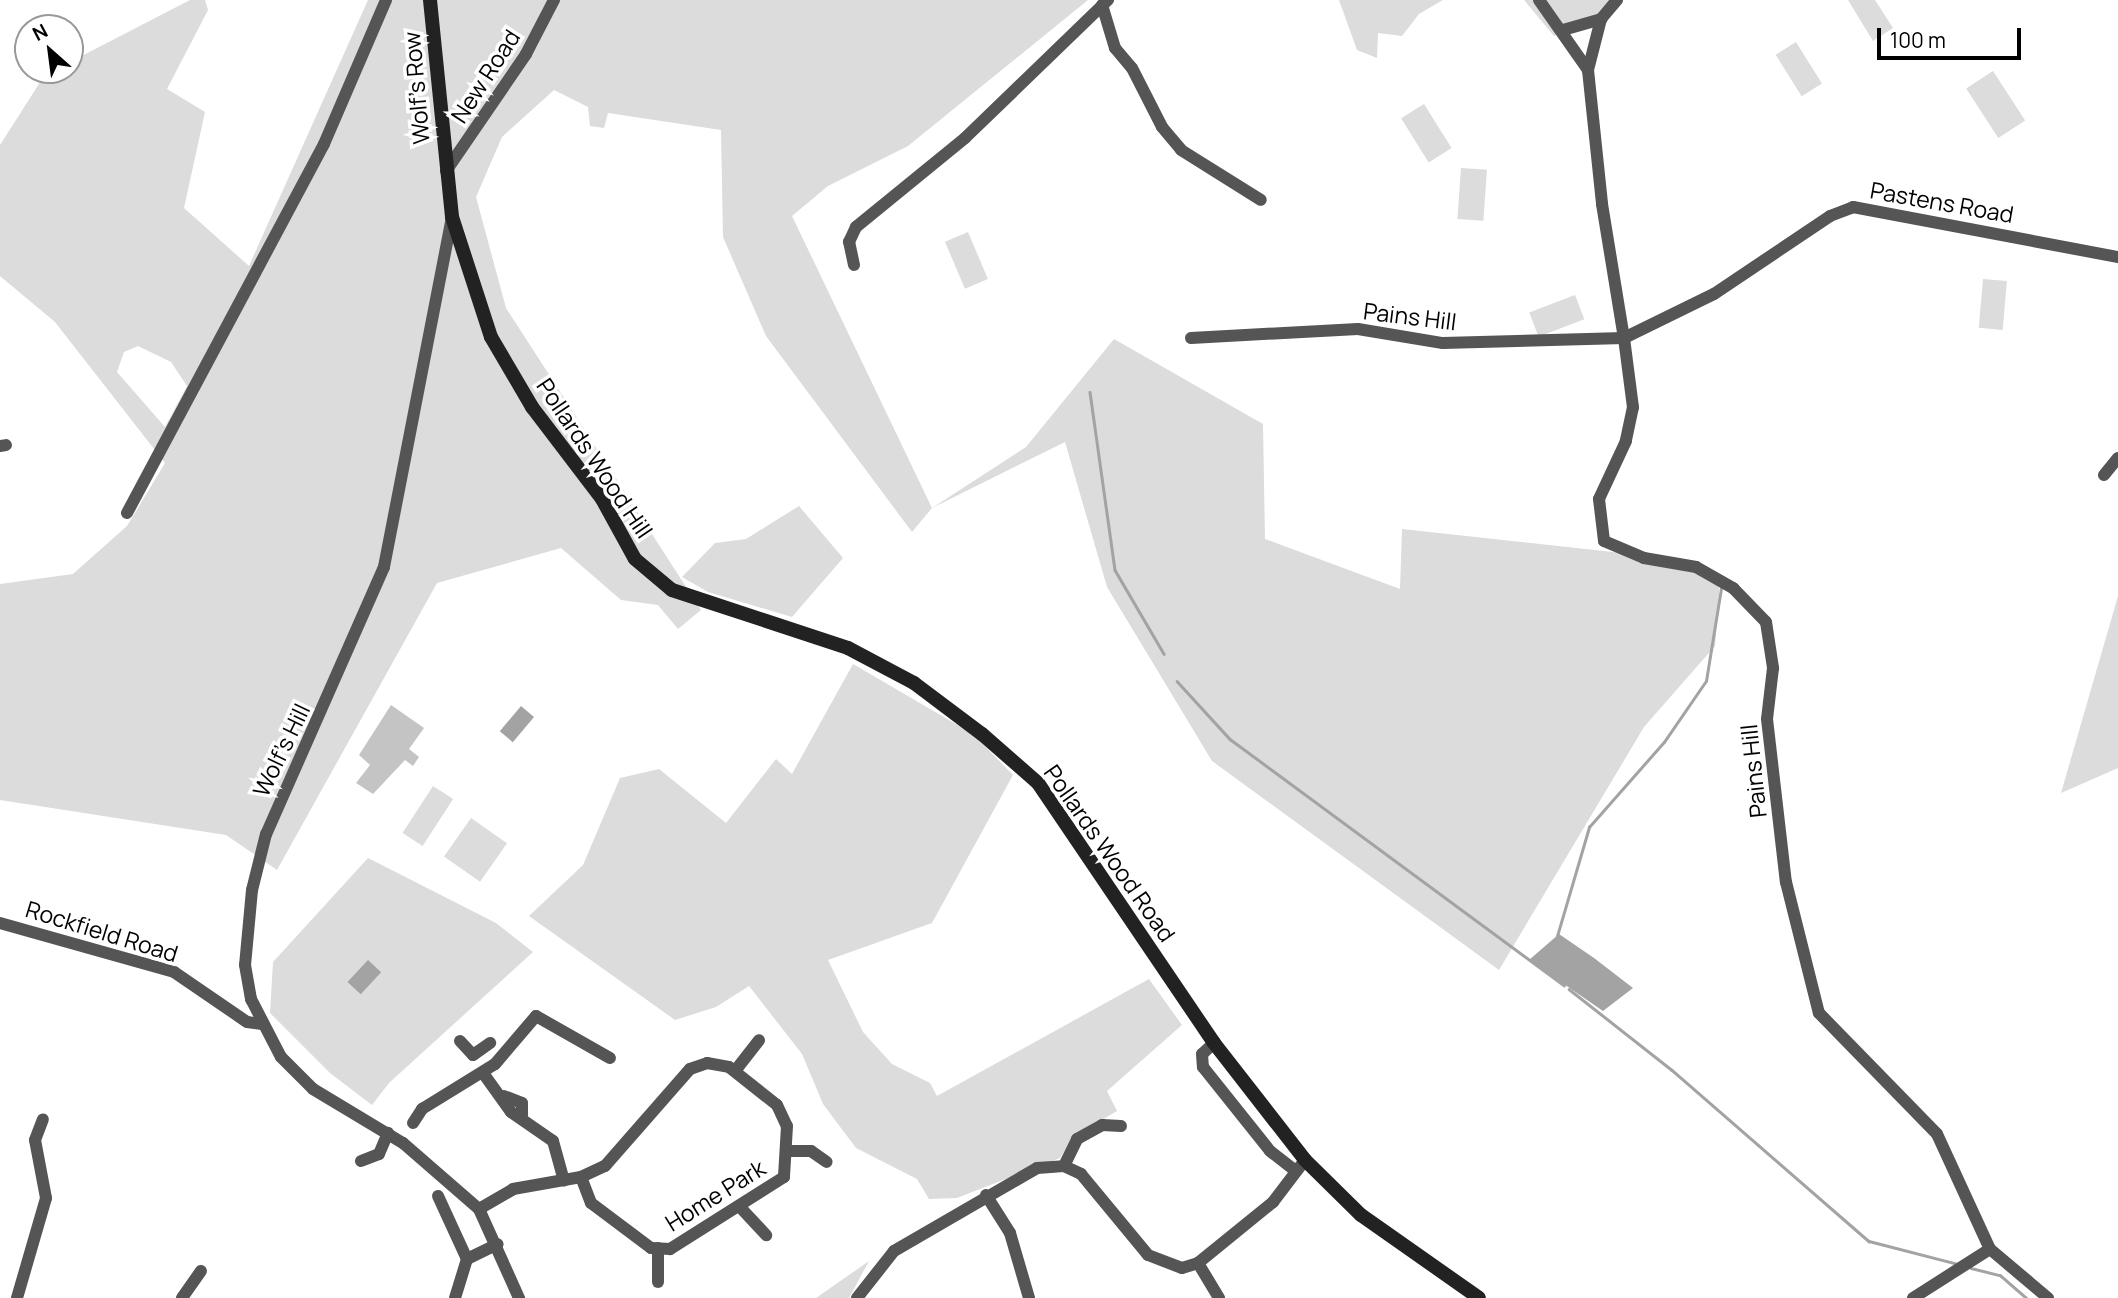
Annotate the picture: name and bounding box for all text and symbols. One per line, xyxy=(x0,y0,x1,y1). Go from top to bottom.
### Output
north arrow xyxy=(14,14,84,84)
scale bar xyxy=(1880,14,2024,58)
text: N xyxy=(28,18,52,47)
street label: New Road xyxy=(445,24,525,128)
text: 100 m xyxy=(1890,26,1946,54)
street label: Wolf's Row xyxy=(397,31,435,145)
street label: Pastens Road xyxy=(1868,176,2016,228)
street label: Pains Hill xyxy=(1362,297,1458,335)
street label: Pollards Wood Hill xyxy=(531,373,659,543)
street label: Wolf's Hill xyxy=(247,699,315,801)
street label: Pains Hill xyxy=(1734,723,1772,819)
street label: Pollards Wood Road xyxy=(1039,759,1181,947)
street label: Rockfield Road xyxy=(23,895,181,967)
street label: Home Park xyxy=(660,1153,770,1237)

